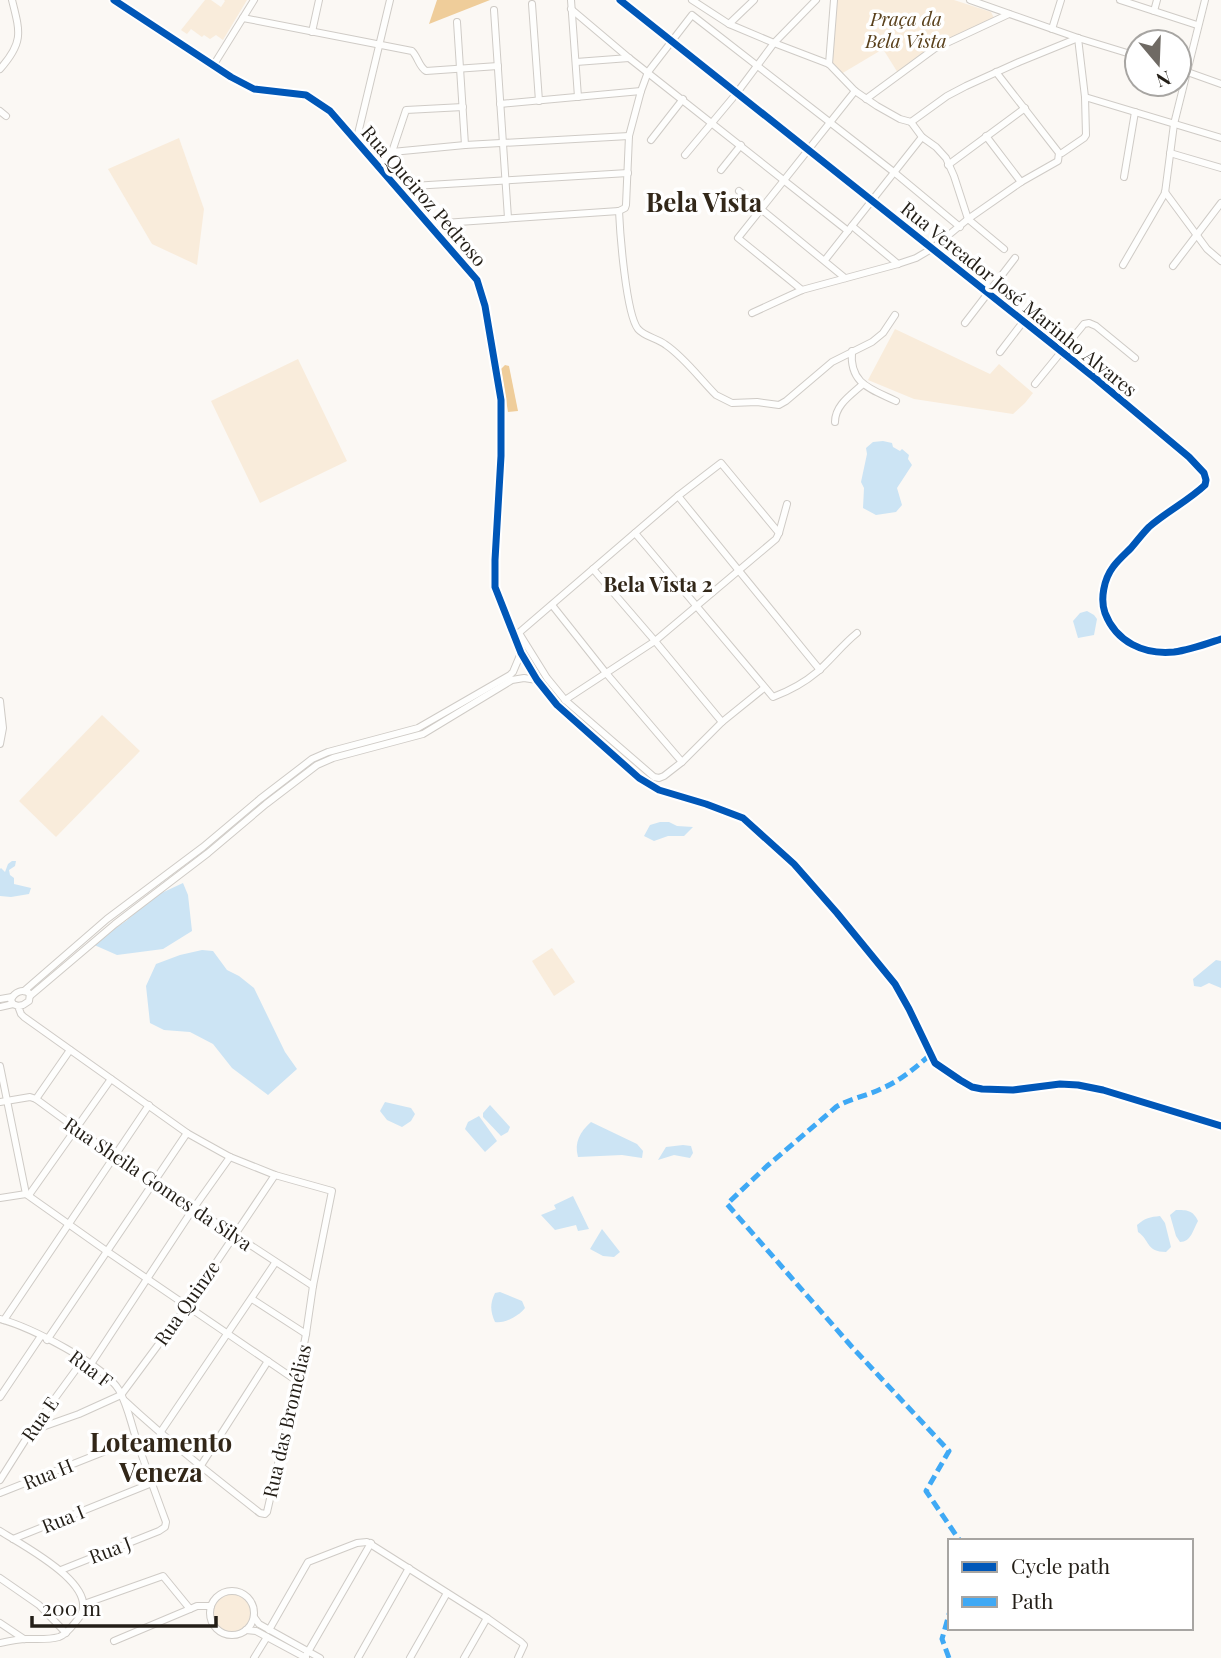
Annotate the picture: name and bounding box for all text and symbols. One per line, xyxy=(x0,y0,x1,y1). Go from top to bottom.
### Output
park label: Praça da Bela Vista xyxy=(864,5,947,53)
north arrow xyxy=(1123,28,1193,98)
text: N xyxy=(1153,65,1175,95)
street label: Rua Queiroz Pedroso xyxy=(356,119,493,271)
district label: Bela Vista xyxy=(646,184,763,219)
street label: Rua Vereador José Marinho Alvares xyxy=(896,195,1143,402)
district label: Bela Vista 2 xyxy=(603,569,713,597)
street label: Rua Sheila Gomes da Silva xyxy=(59,1110,258,1256)
street label: Rua Quinze xyxy=(147,1255,225,1350)
street label: Rua das Bromélias xyxy=(256,1341,316,1500)
street label: Rua F xyxy=(65,1343,119,1393)
street label: Rua E xyxy=(15,1391,64,1446)
district label: Loteamento Veneza xyxy=(90,1424,232,1489)
street label: Rua H xyxy=(19,1451,76,1495)
street label: Rua I xyxy=(37,1498,88,1538)
street label: Rua J xyxy=(85,1529,135,1569)
legend xyxy=(948,1539,1193,1630)
text: Cycle path xyxy=(1011,1551,1111,1579)
scale bar xyxy=(32,1584,215,1628)
text: Path xyxy=(1011,1586,1054,1614)
text: 200 m xyxy=(42,1593,101,1621)

